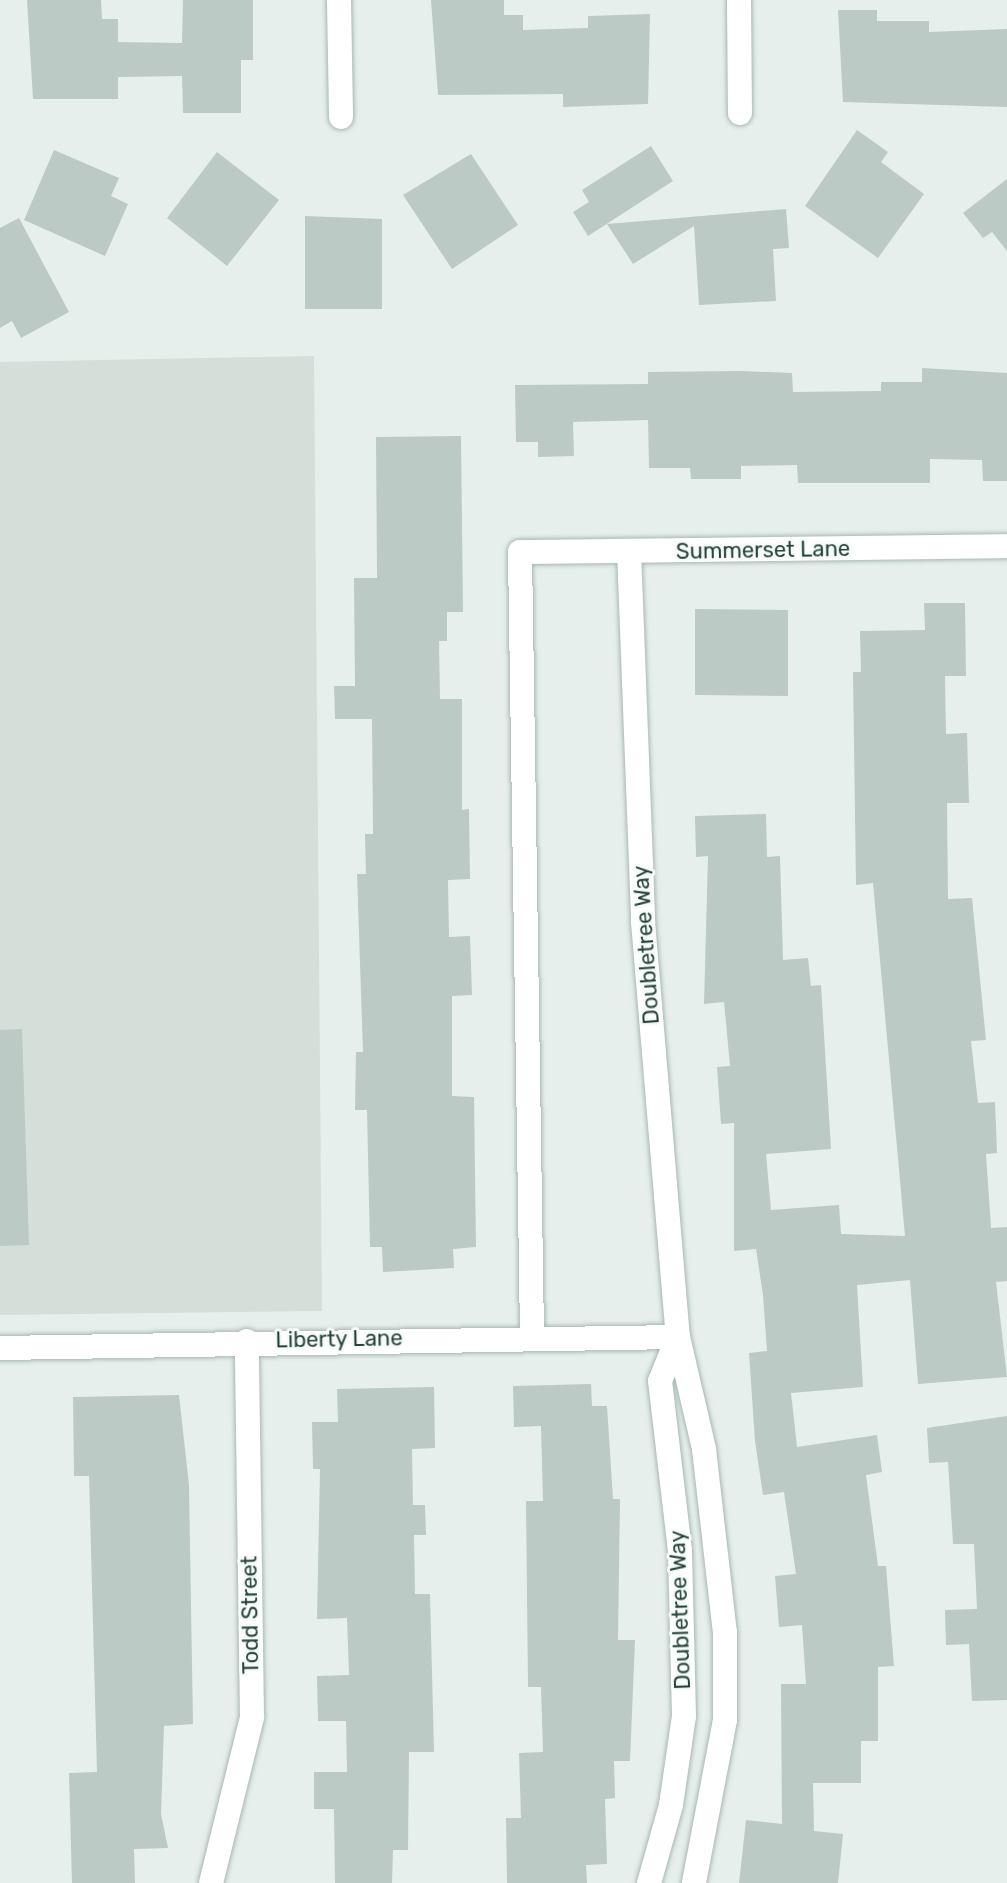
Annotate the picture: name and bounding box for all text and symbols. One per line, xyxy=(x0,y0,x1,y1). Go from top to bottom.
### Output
street label: Summerset Lane xyxy=(676,535,850,565)
street label: Doubletree Way xyxy=(627,864,665,1026)
street label: Liberty Lane xyxy=(275,1325,403,1353)
street label: Doubletree Way xyxy=(664,1530,696,1690)
street label: Todd Street xyxy=(236,1556,264,1674)

